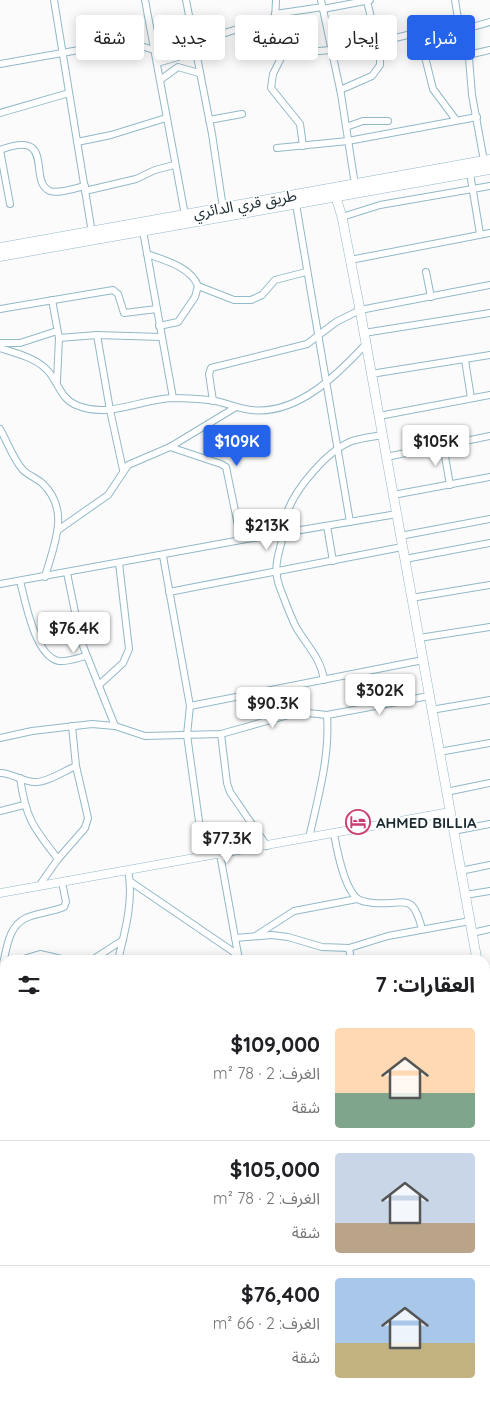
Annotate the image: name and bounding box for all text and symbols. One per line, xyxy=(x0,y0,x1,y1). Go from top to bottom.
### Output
chip: شقة xyxy=(76,15,144,60)
chip: جديد xyxy=(154,15,225,60)
chip: تصفية xyxy=(235,15,318,60)
chip: إيجار xyxy=(328,15,397,60)
chip: شراء xyxy=(407,15,475,60)
street label: طريق قري الدائري xyxy=(192,186,299,225)
pin: $109K xyxy=(202,424,272,467)
pin: $105K xyxy=(401,424,471,467)
text: $109K xyxy=(214,431,260,451)
text: $105K xyxy=(413,431,459,451)
pin: $213K xyxy=(232,508,302,551)
text: $213K xyxy=(245,515,289,535)
pin: $76.4K xyxy=(33,612,115,654)
text: $76.4K xyxy=(49,618,99,638)
pin: $302K xyxy=(345,674,415,716)
text: $302K xyxy=(356,680,404,700)
pin: $90.3K xyxy=(232,686,314,729)
text: $90.3K xyxy=(247,693,299,713)
hotel icon: AHMED BILLIA xyxy=(345,809,371,835)
place label: AHMED BILLIA xyxy=(376,813,477,832)
pin: $77.3K xyxy=(186,822,268,864)
text: $77.3K xyxy=(202,828,252,848)
icon: filters xyxy=(15,971,43,999)
text: العقارات: 7 xyxy=(375,971,475,997)
text: $109,000 xyxy=(230,1031,320,1057)
icon: home xyxy=(375,1048,435,1108)
text: الغرف: 2 · 78 m² xyxy=(213,1063,320,1083)
text: شقة xyxy=(292,1097,320,1117)
text: $105,000 xyxy=(230,1156,320,1182)
icon: home xyxy=(375,1173,435,1233)
text: الغرف: 2 · 78 m² xyxy=(213,1188,320,1208)
text: شقة xyxy=(292,1222,320,1242)
text: $76,400 xyxy=(241,1281,320,1307)
icon: home xyxy=(375,1298,435,1358)
text: الغرف: 2 · 66 m² xyxy=(213,1313,320,1333)
text: شقة xyxy=(292,1347,320,1367)

